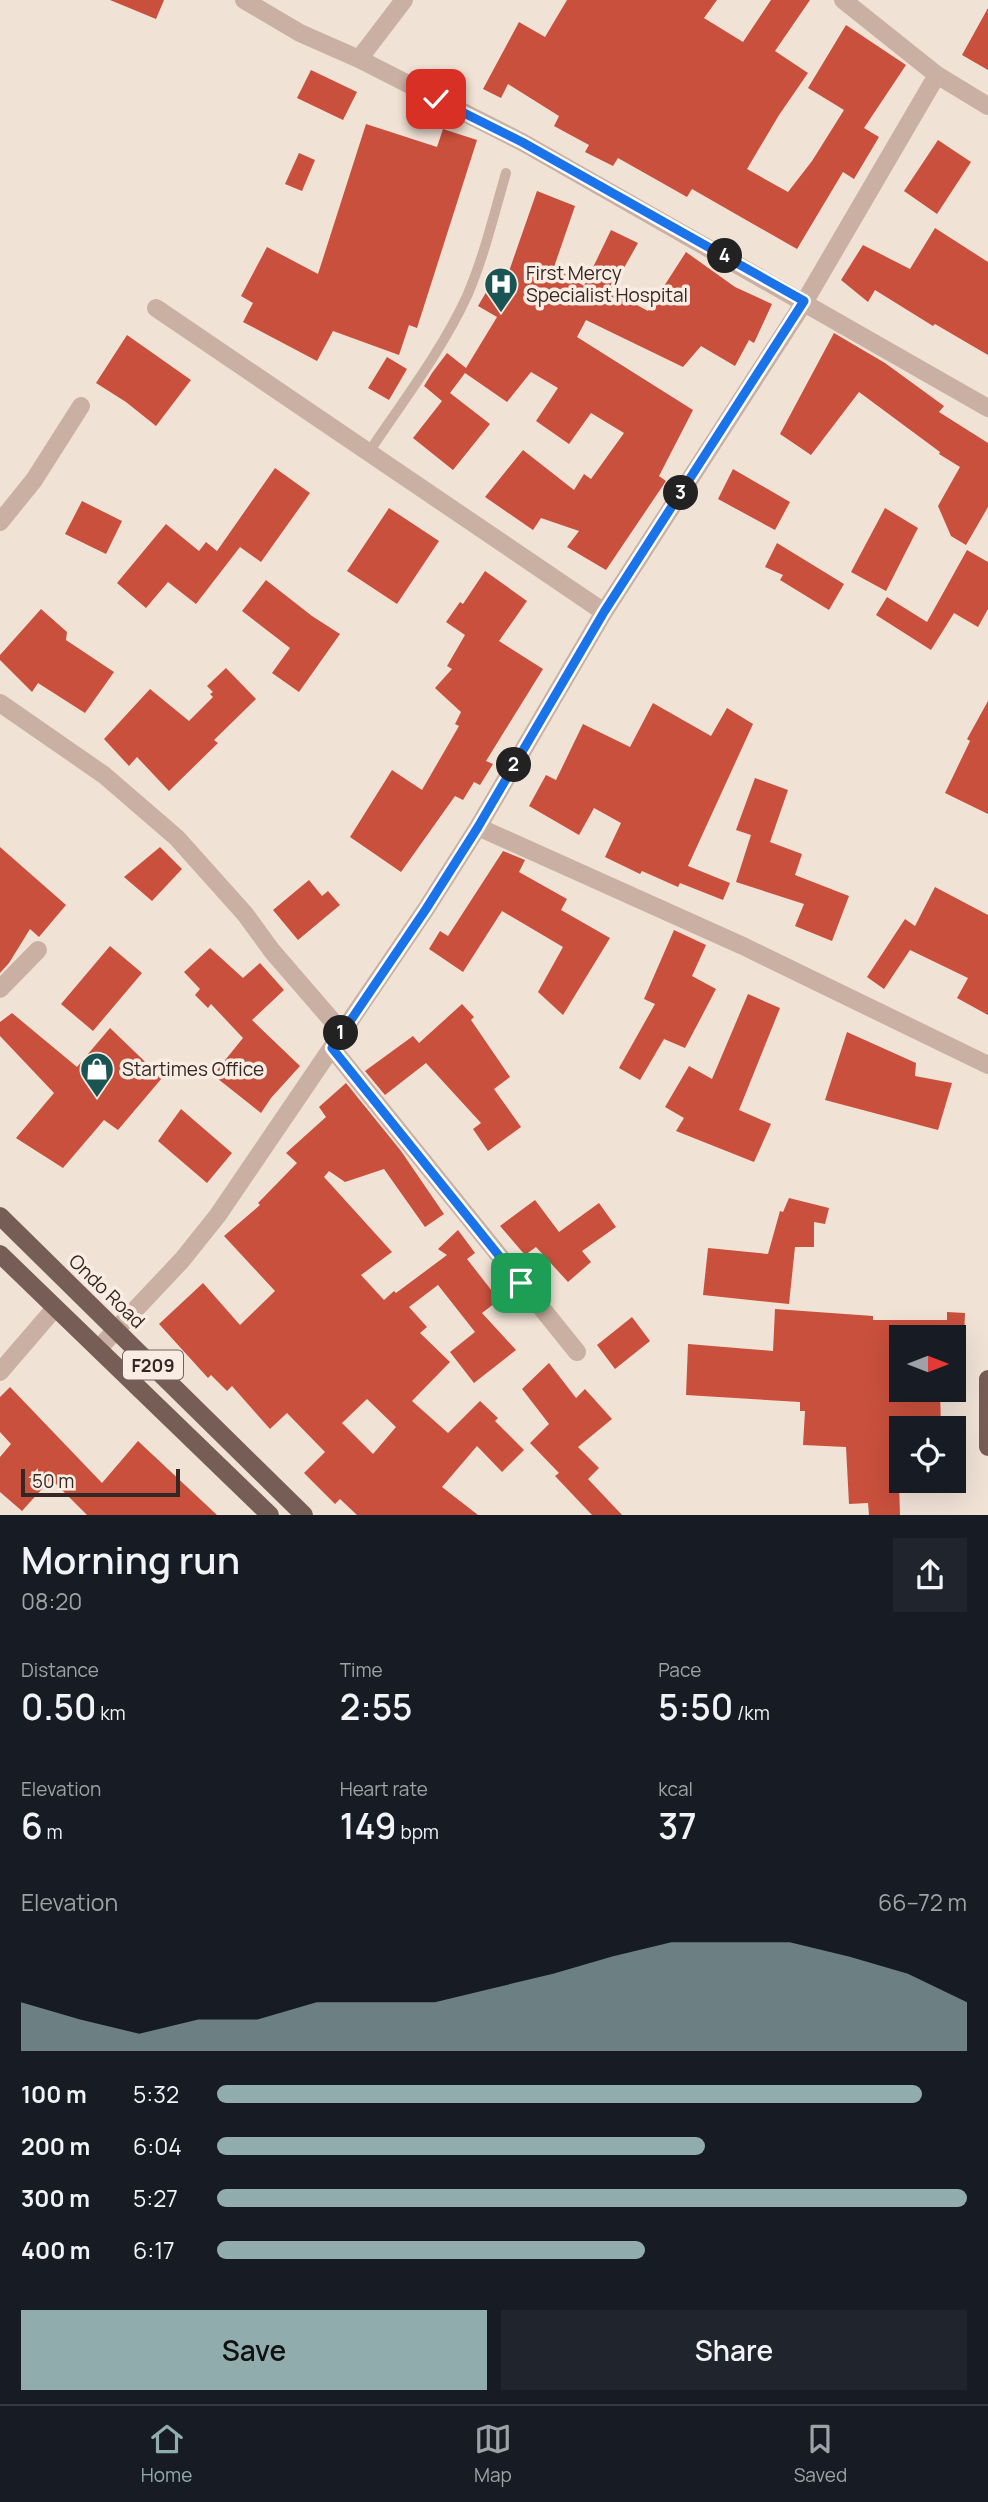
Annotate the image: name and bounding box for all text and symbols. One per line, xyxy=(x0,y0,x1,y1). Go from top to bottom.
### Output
pin xyxy=(406,69,466,129)
icon: check xyxy=(417,80,455,118)
pin: 4 xyxy=(708,238,742,274)
text: 4 xyxy=(719,242,730,268)
place label: First Mercy Specialist Hospital xyxy=(526,260,688,308)
hospital icon: First Mercy Specialist Hospital xyxy=(482,265,520,314)
pin: 3 xyxy=(664,476,698,510)
text: 3 xyxy=(675,479,686,505)
pin: 2 xyxy=(496,748,532,782)
text: 2 xyxy=(508,751,519,777)
pin: 1 xyxy=(324,1016,358,1050)
text: 1 xyxy=(336,1019,345,1045)
shop icon: Startimes Office xyxy=(78,1050,116,1099)
place label: Startimes Office xyxy=(122,1056,264,1082)
street label: Ondo Road xyxy=(63,1248,151,1334)
pin xyxy=(491,1253,551,1313)
icon: arrive xyxy=(502,1264,540,1302)
north arrow xyxy=(889,1325,966,1402)
map controls xyxy=(889,1325,966,1493)
road number: F209 xyxy=(123,1350,183,1380)
button: locate xyxy=(889,1416,966,1493)
scale bar xyxy=(21,1466,180,1498)
text: 50 m xyxy=(32,1468,74,1494)
text: Morning run xyxy=(21,1533,240,1585)
button: share xyxy=(893,1538,967,1612)
text: 08:20 xyxy=(21,1585,82,1617)
text: Distance xyxy=(21,1657,99,1683)
text: Time xyxy=(340,1657,383,1683)
text: Pace xyxy=(658,1657,701,1683)
text: 0.50 xyxy=(21,1683,96,1731)
text: 2:55 xyxy=(340,1683,413,1731)
text: 5:50 xyxy=(658,1683,733,1731)
text: km xyxy=(96,1700,126,1726)
text: /km xyxy=(733,1700,770,1726)
text: Elevation xyxy=(21,1776,101,1802)
text: Heart rate xyxy=(340,1776,428,1802)
text: kcal xyxy=(658,1776,693,1802)
text: 6 xyxy=(21,1802,43,1850)
text: 149 xyxy=(340,1802,397,1850)
text: 37 xyxy=(658,1802,697,1850)
text: m xyxy=(43,1819,63,1845)
text: bpm xyxy=(397,1819,439,1845)
text: Elevation xyxy=(21,1886,118,1918)
text: 66–72 m xyxy=(878,1886,967,1918)
text: 100 m xyxy=(21,2078,87,2110)
text: 5:32 xyxy=(133,2078,179,2110)
text: 200 m xyxy=(21,2130,90,2162)
text: 6:04 xyxy=(133,2130,182,2162)
text: 300 m xyxy=(21,2182,90,2214)
text: 5:27 xyxy=(133,2182,178,2214)
text: 400 m xyxy=(21,2234,91,2266)
text: 6:17 xyxy=(133,2234,175,2266)
button: Save xyxy=(21,2310,487,2390)
button: Share xyxy=(501,2310,967,2390)
tab: Home xyxy=(141,2420,192,2488)
tab: Map xyxy=(474,2420,512,2488)
tab: Saved xyxy=(794,2420,847,2488)

